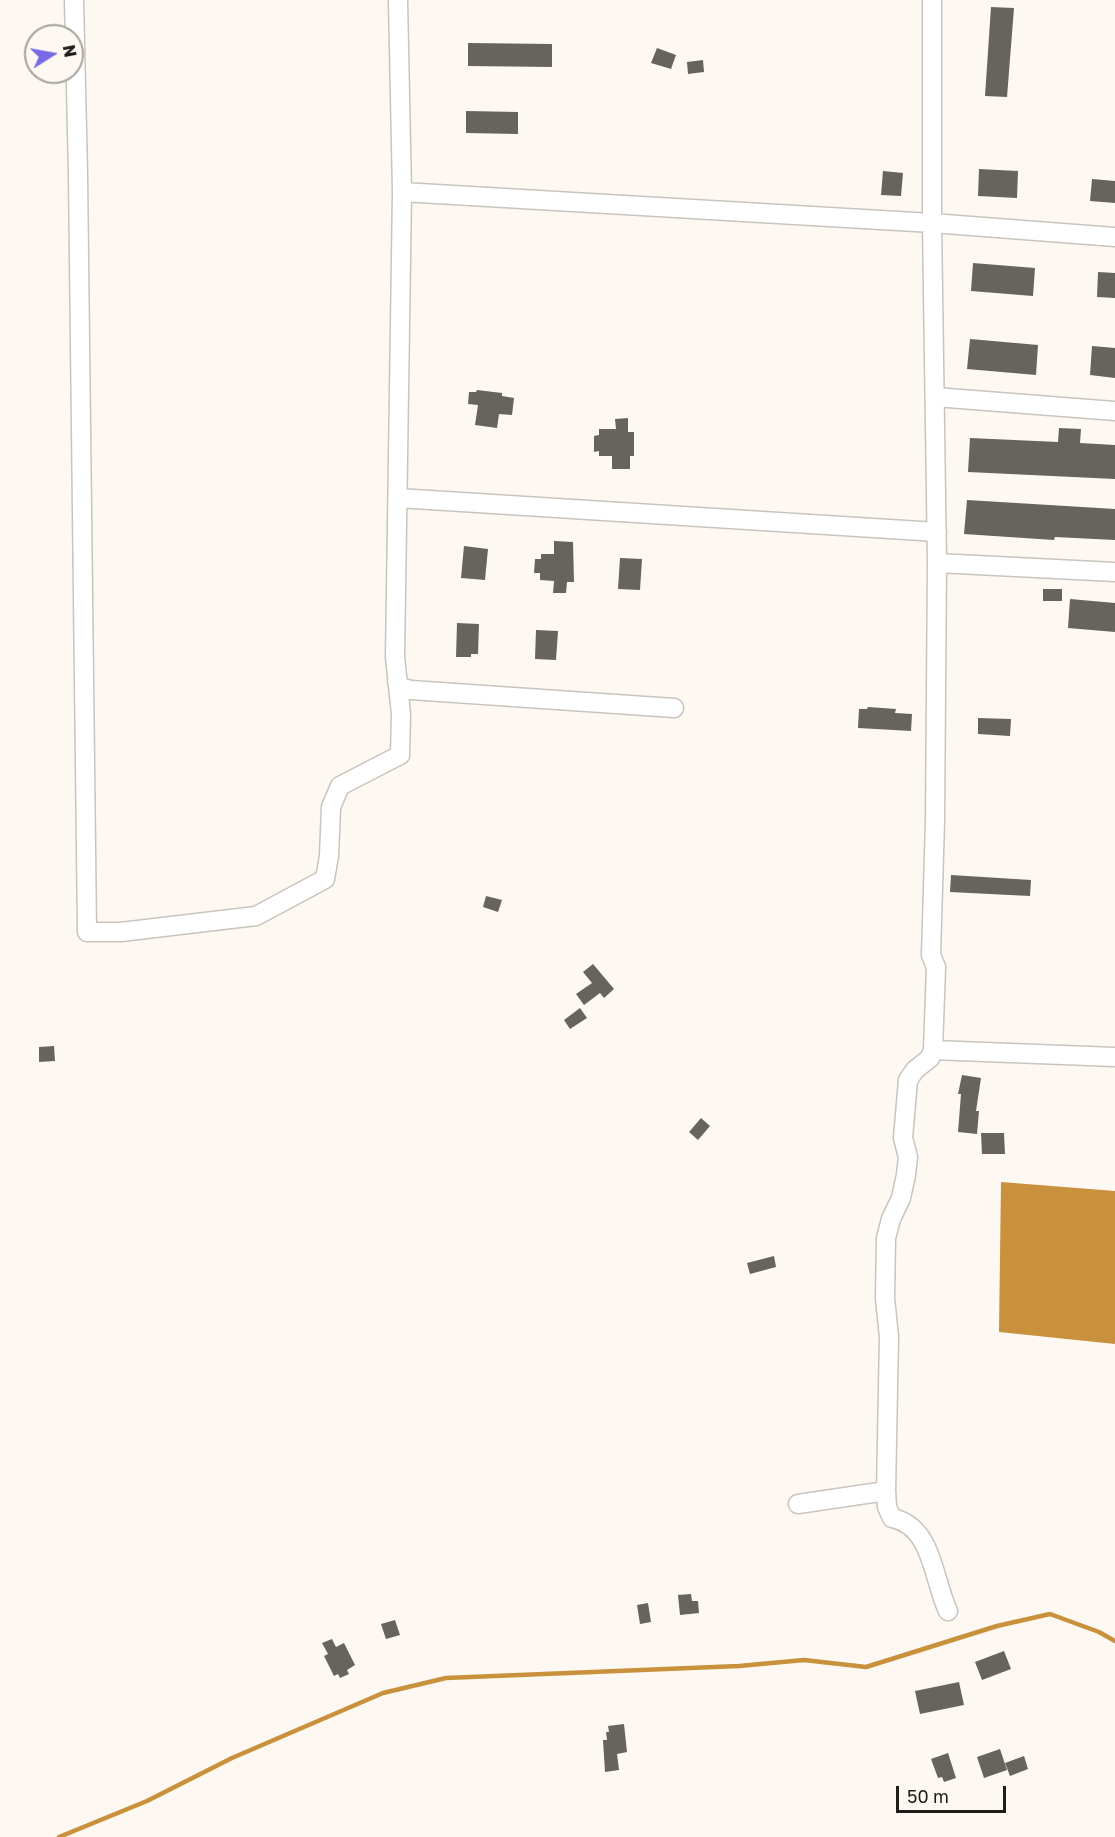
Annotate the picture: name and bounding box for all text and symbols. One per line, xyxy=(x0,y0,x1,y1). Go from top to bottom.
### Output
north arrow xyxy=(24,24,84,84)
text: N xyxy=(59,43,81,59)
scale bar xyxy=(899,1774,1008,1812)
text: 50 m xyxy=(907,1785,949,1807)

